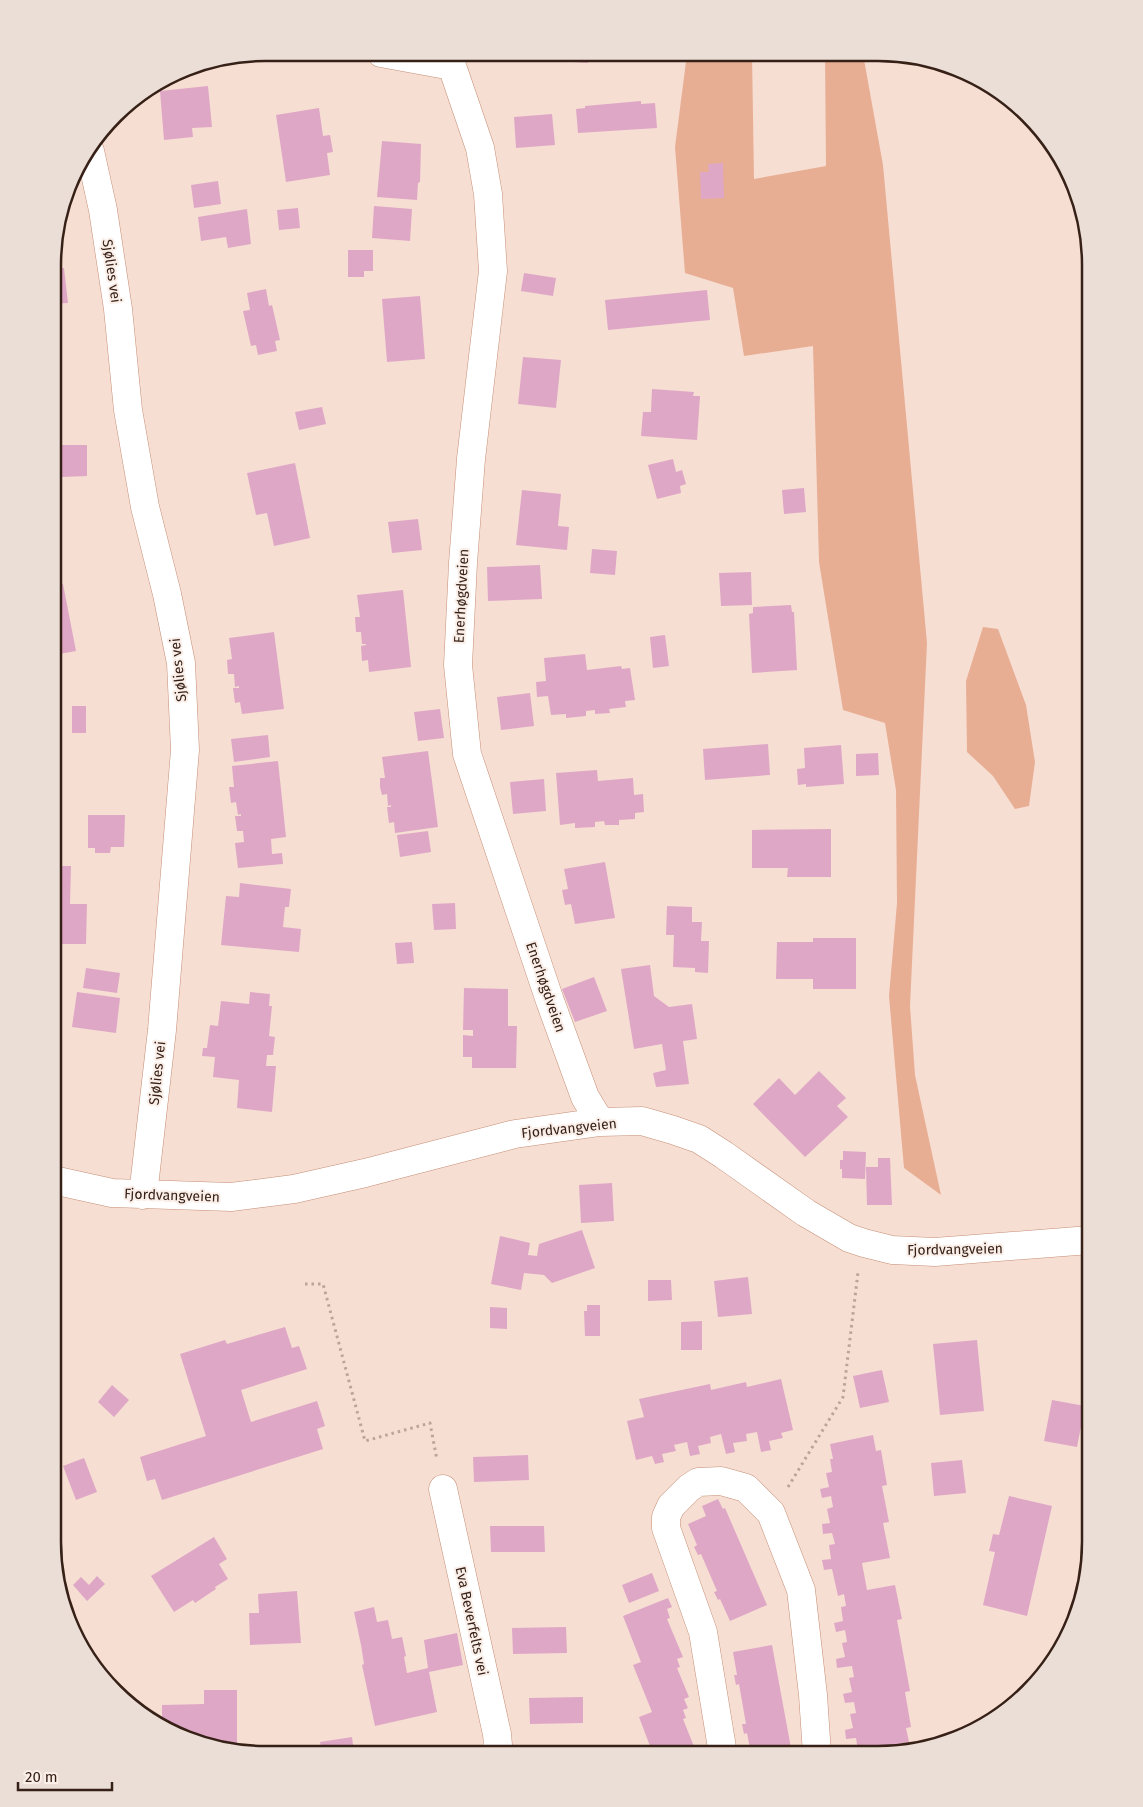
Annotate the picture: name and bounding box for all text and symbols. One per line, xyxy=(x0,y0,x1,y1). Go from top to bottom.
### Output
street label: Sjølies vei xyxy=(99,238,124,304)
street label: Enerhøgdveien xyxy=(451,548,472,644)
street label: Sjølies vei xyxy=(167,637,190,703)
street label: Enerhøgdveien xyxy=(522,940,569,1035)
street label: Sjølies vei xyxy=(146,1040,169,1106)
street label: Fjordvangveien xyxy=(520,1115,618,1142)
street label: Fjordvangveien xyxy=(124,1185,220,1206)
street label: Fjordvangveien xyxy=(907,1240,1003,1259)
street label: Eva Beverfelts vei xyxy=(452,1565,491,1677)
scale bar xyxy=(18,1760,111,1792)
text: 20 m xyxy=(25,1768,58,1786)

